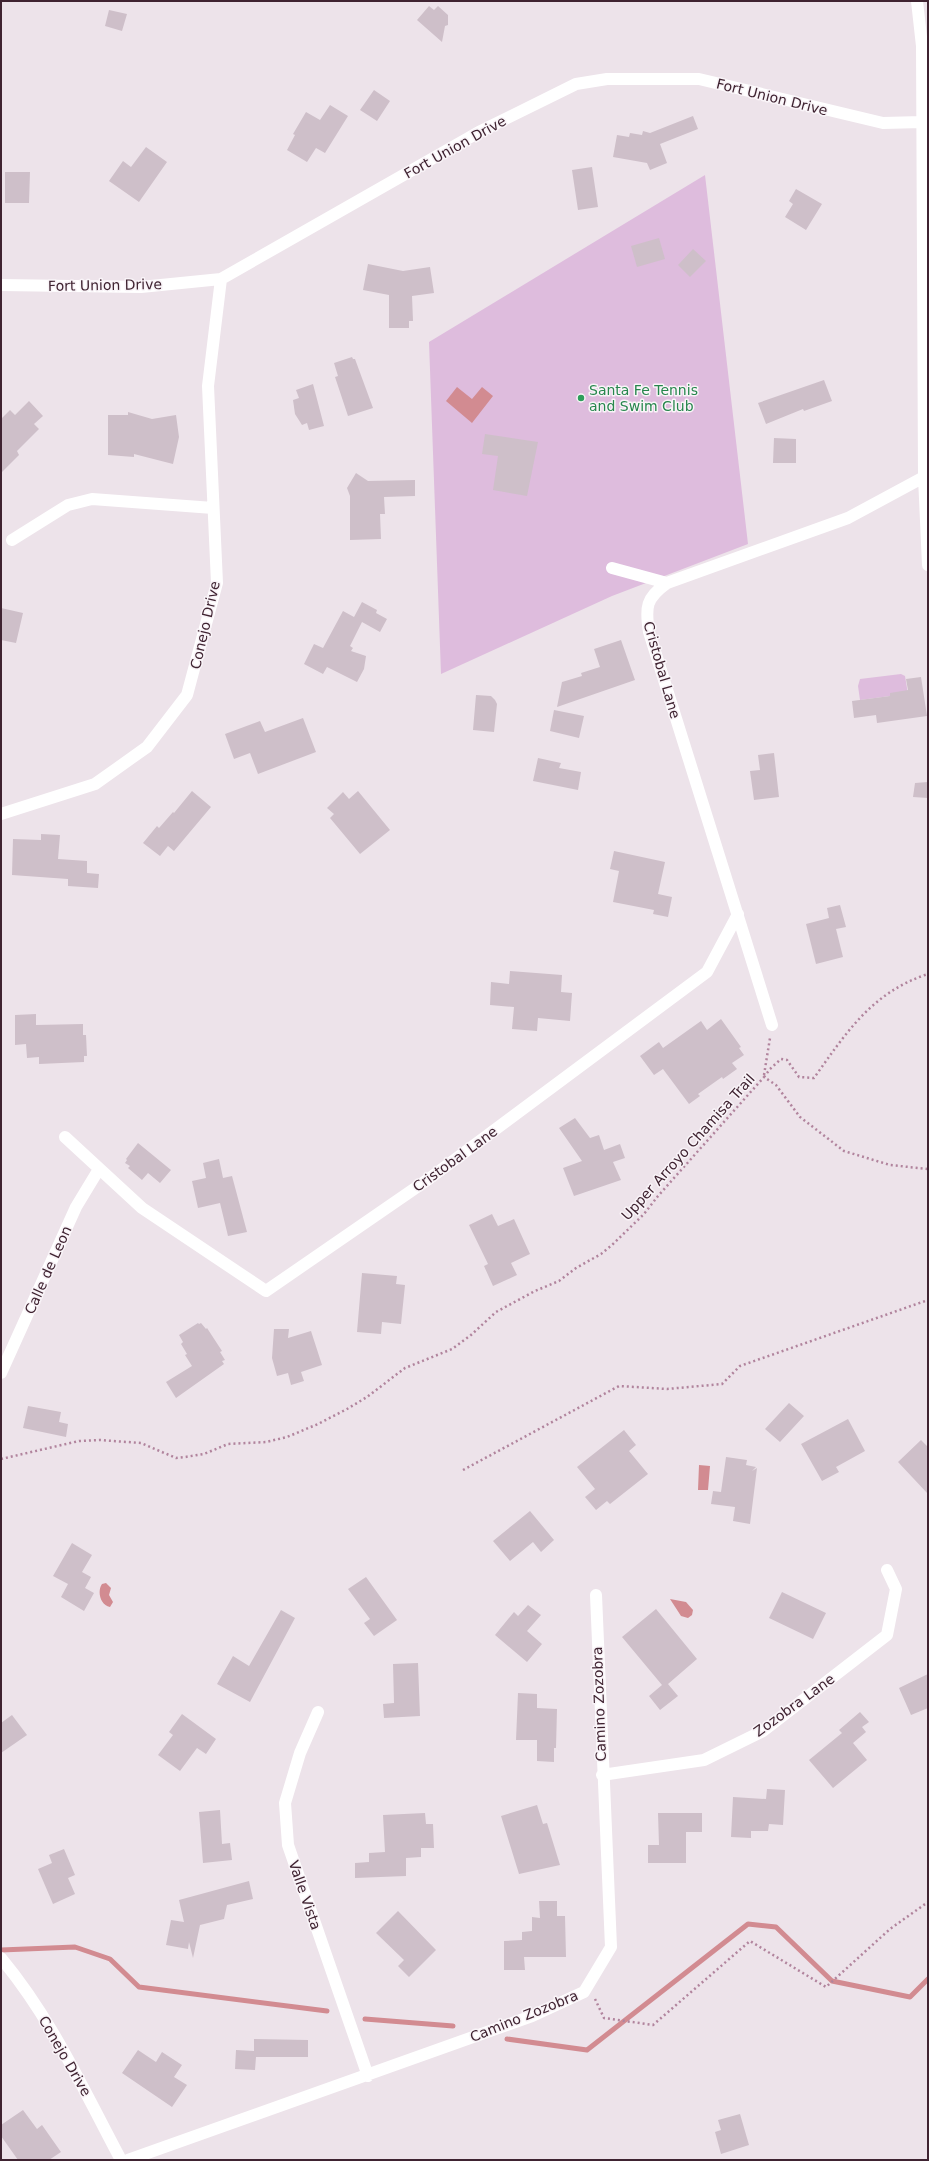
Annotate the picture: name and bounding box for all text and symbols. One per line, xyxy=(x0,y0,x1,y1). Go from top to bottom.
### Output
street label: Fort Union Drive xyxy=(715,75,829,119)
street label: Fort Union Drive xyxy=(401,112,509,182)
street label: Fort Union Drive xyxy=(48,276,162,294)
place label: Santa Fe Tennis and Swim Club xyxy=(589,382,698,414)
marker: Santa Fe Tennis and Swim Club xyxy=(576,393,586,403)
street label: Conejo Drive xyxy=(187,579,223,671)
street label: Cristobal Lane xyxy=(640,620,684,720)
street label: Upper Arroyo Chamisa Trail xyxy=(618,1071,758,1223)
street label: Cristobal Lane xyxy=(410,1123,500,1195)
street label: Calle de Leon xyxy=(21,1223,75,1317)
street label: Camino Zozobra xyxy=(589,1646,609,1762)
street label: Zozobra Lane xyxy=(751,1670,837,1740)
street label: Valle Vista xyxy=(286,1858,324,1932)
street label: Camino Zozobra xyxy=(468,1987,580,2045)
street label: Conejo Drive xyxy=(36,2013,94,2099)

